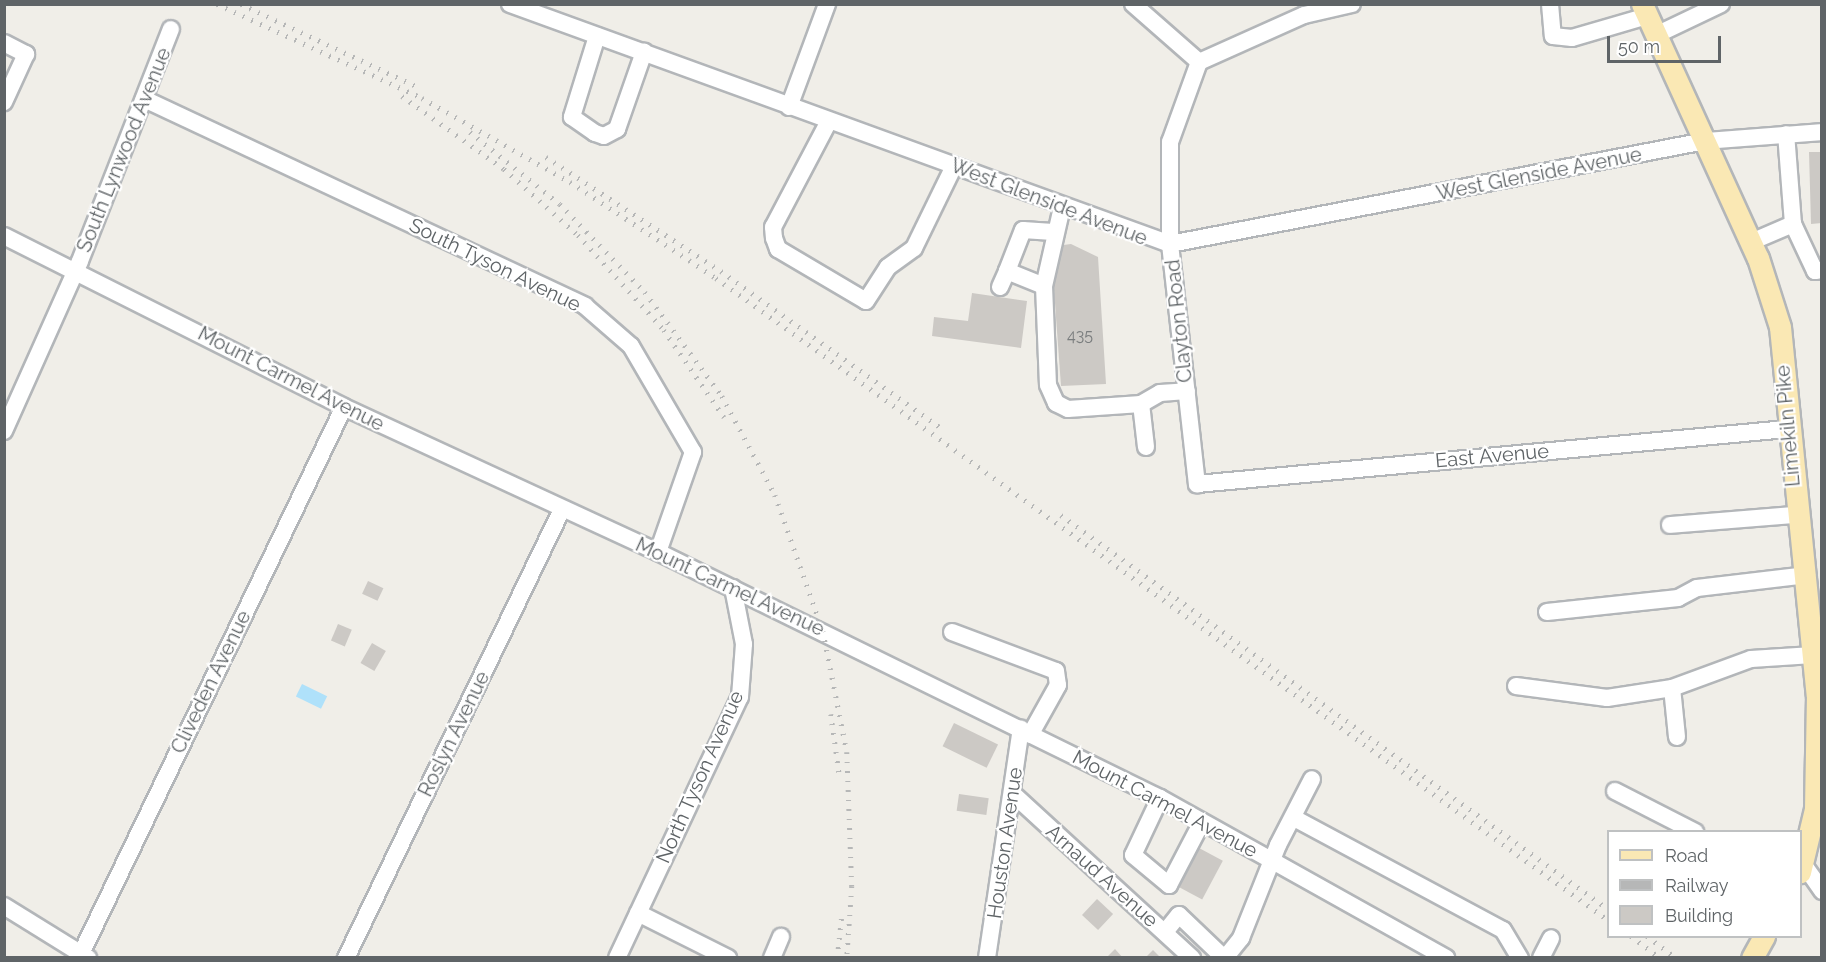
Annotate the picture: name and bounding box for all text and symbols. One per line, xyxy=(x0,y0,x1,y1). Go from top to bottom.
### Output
scale bar xyxy=(1610,24,1724,62)
text: 50 m xyxy=(1618,36,1660,57)
street label: South Lynwood Avenue xyxy=(72,44,176,256)
street label: West Glenside Avenue xyxy=(1434,142,1644,206)
street label: West Glenside Avenue xyxy=(947,153,1151,251)
street label: South Tyson Avenue xyxy=(405,213,585,317)
street label: Clayton Road xyxy=(1161,258,1197,384)
street label: Mount Carmel Avenue xyxy=(193,321,389,437)
house number: 435 xyxy=(1067,326,1093,346)
street label: Limekiln Pike xyxy=(1771,364,1805,488)
street label: East Avenue xyxy=(1434,439,1550,473)
street label: Mount Carmel Avenue xyxy=(631,532,829,642)
street label: Cliveden Avenue xyxy=(166,606,256,758)
street label: Roslyn Avenue xyxy=(413,667,495,801)
street label: North Tyson Avenue xyxy=(651,687,749,867)
street label: Mount Carmel Avenue xyxy=(1068,745,1262,863)
street label: Houston Avenue xyxy=(982,765,1028,921)
street label: Arnaud Avenue xyxy=(1041,819,1163,933)
legend xyxy=(1607,830,1802,938)
text: Road xyxy=(1665,845,1708,866)
text: Railway xyxy=(1665,875,1729,896)
text: Building xyxy=(1665,905,1733,926)

